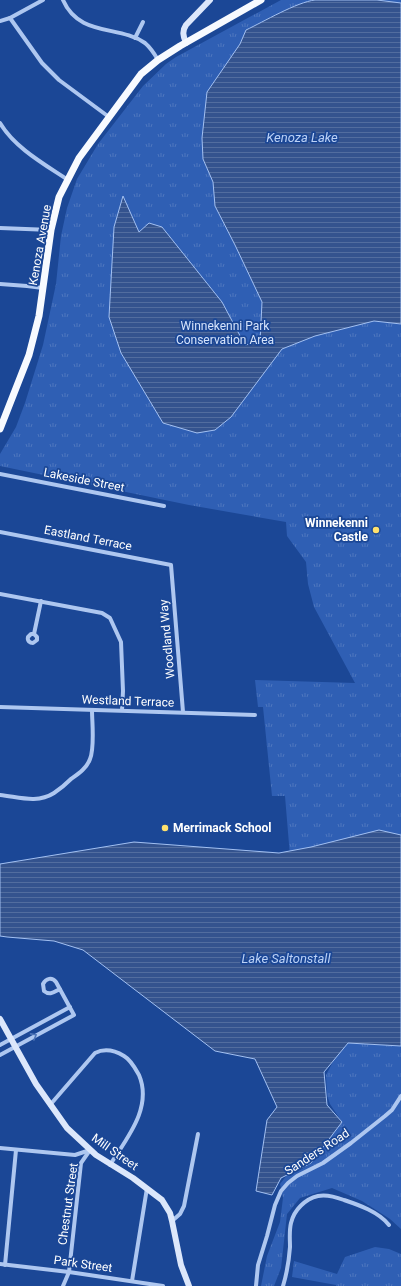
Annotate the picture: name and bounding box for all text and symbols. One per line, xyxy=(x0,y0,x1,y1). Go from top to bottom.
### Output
water label: Kenoza Lake xyxy=(266,130,338,145)
street label: Kenoza Avenue xyxy=(26,203,54,287)
park label: Winnekenni Park Conservation Area xyxy=(176,319,274,347)
street label: Lakeside Street xyxy=(42,465,126,495)
place label: Winnekenni Castle xyxy=(305,516,369,544)
street label: Eastland Terrace xyxy=(43,523,133,553)
marker: Winnekenni Castle xyxy=(371,525,381,535)
street label: Woodland Way xyxy=(157,599,177,679)
street label: Westland Terrace xyxy=(82,692,174,710)
place label: Merrimack School xyxy=(173,821,272,835)
marker: Merrimack School xyxy=(160,823,170,833)
water label: Lake Saltonstall xyxy=(242,951,331,966)
one-way arrow xyxy=(30,1034,37,1041)
street label: Sanders Road xyxy=(282,1126,352,1178)
street label: Mill Street xyxy=(89,1131,141,1173)
street label: Chestnut Street xyxy=(55,1162,81,1246)
street label: Park Street xyxy=(53,1253,113,1275)

